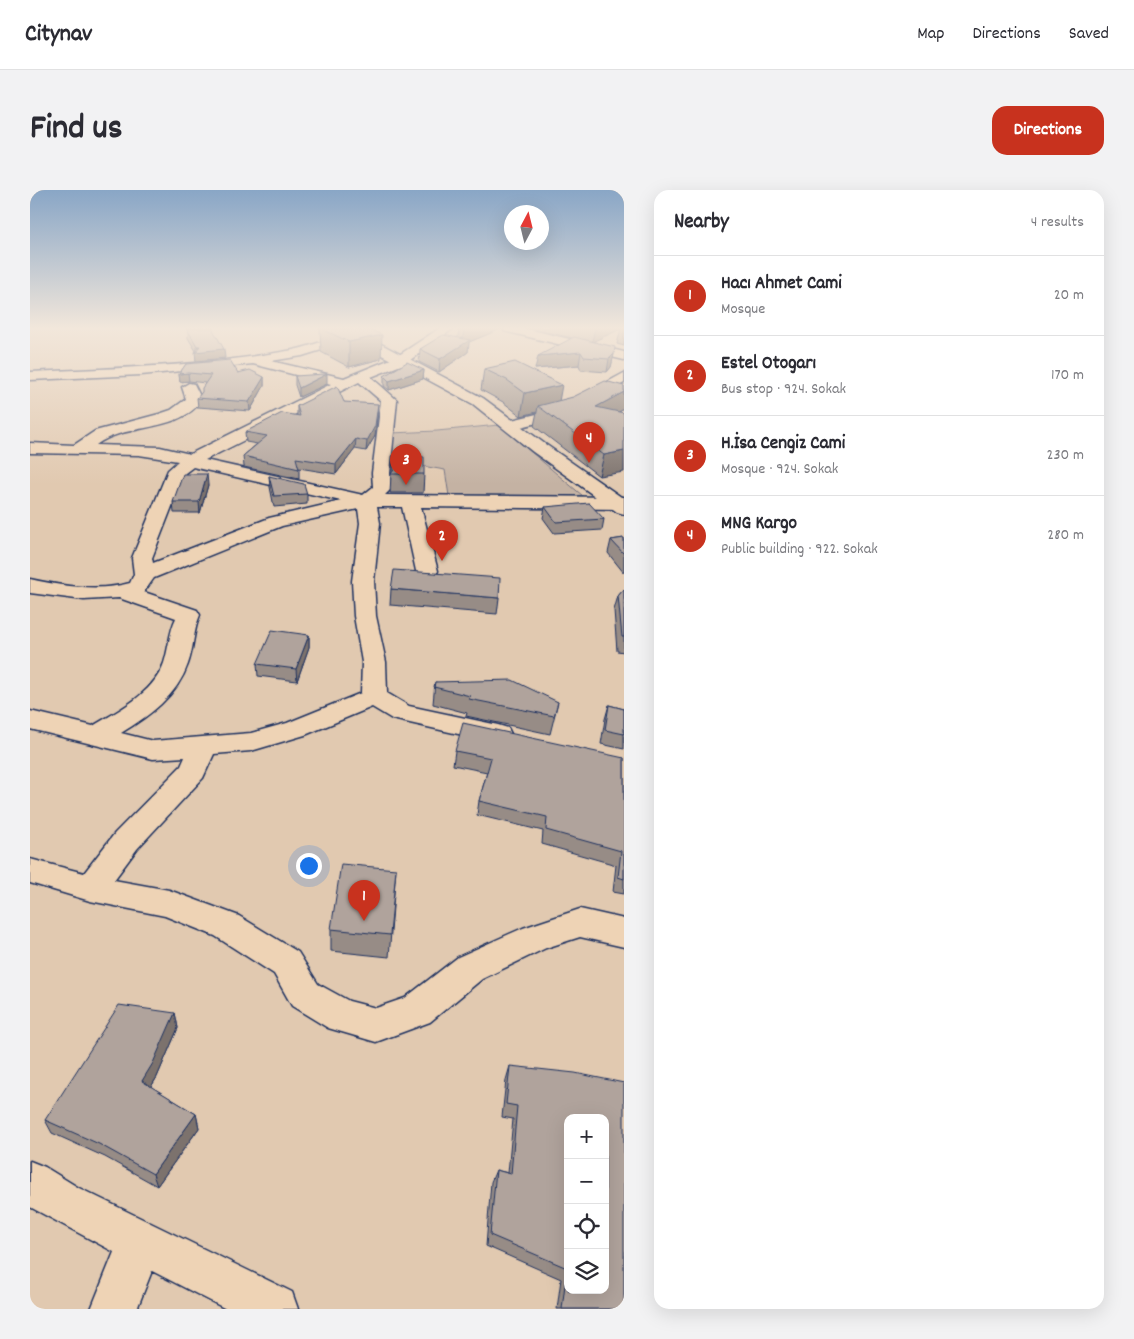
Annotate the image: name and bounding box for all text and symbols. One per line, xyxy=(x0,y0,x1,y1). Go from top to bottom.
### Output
text: Citynav xyxy=(25,18,92,52)
text: Map xyxy=(917,22,944,47)
text: Directions xyxy=(972,22,1041,47)
text: Saved xyxy=(1069,22,1109,47)
text: Find us xyxy=(30,105,122,155)
button: Directions xyxy=(992,106,1104,155)
north arrow xyxy=(504,205,549,250)
text: Nearby xyxy=(674,208,729,238)
text: 4 results xyxy=(1031,211,1084,234)
text: Hacı Ahmet Cami xyxy=(721,271,842,298)
text: 1 xyxy=(688,284,692,307)
text: 20 m xyxy=(1054,284,1084,307)
text: Mosque xyxy=(721,298,765,321)
text: Estel Otogarı xyxy=(721,351,816,378)
text: 2 xyxy=(687,364,694,387)
text: 170 m xyxy=(1051,364,1084,387)
text: Bus stop · 924. Sokak xyxy=(721,378,846,401)
pin: 4 xyxy=(573,422,605,463)
text: H.İsa Cengiz Cami xyxy=(721,431,845,458)
pin: 3 xyxy=(390,444,422,485)
text: 3 xyxy=(686,444,694,467)
text: 230 m xyxy=(1047,444,1084,467)
text: Mosque · 924. Sokak xyxy=(721,458,838,481)
text: MNG Kargo xyxy=(721,511,797,538)
pin: 2 xyxy=(426,520,458,561)
text: 4 xyxy=(687,524,693,547)
text: 280 m xyxy=(1047,524,1084,547)
text: Public building · 922. Sokak xyxy=(721,538,878,561)
your location xyxy=(296,853,322,879)
pin: 1 xyxy=(348,880,380,921)
map controls xyxy=(564,1114,609,1294)
button: + xyxy=(564,1114,609,1159)
button: − xyxy=(564,1159,609,1204)
button: locate xyxy=(564,1204,609,1249)
button: layers xyxy=(564,1249,609,1294)

